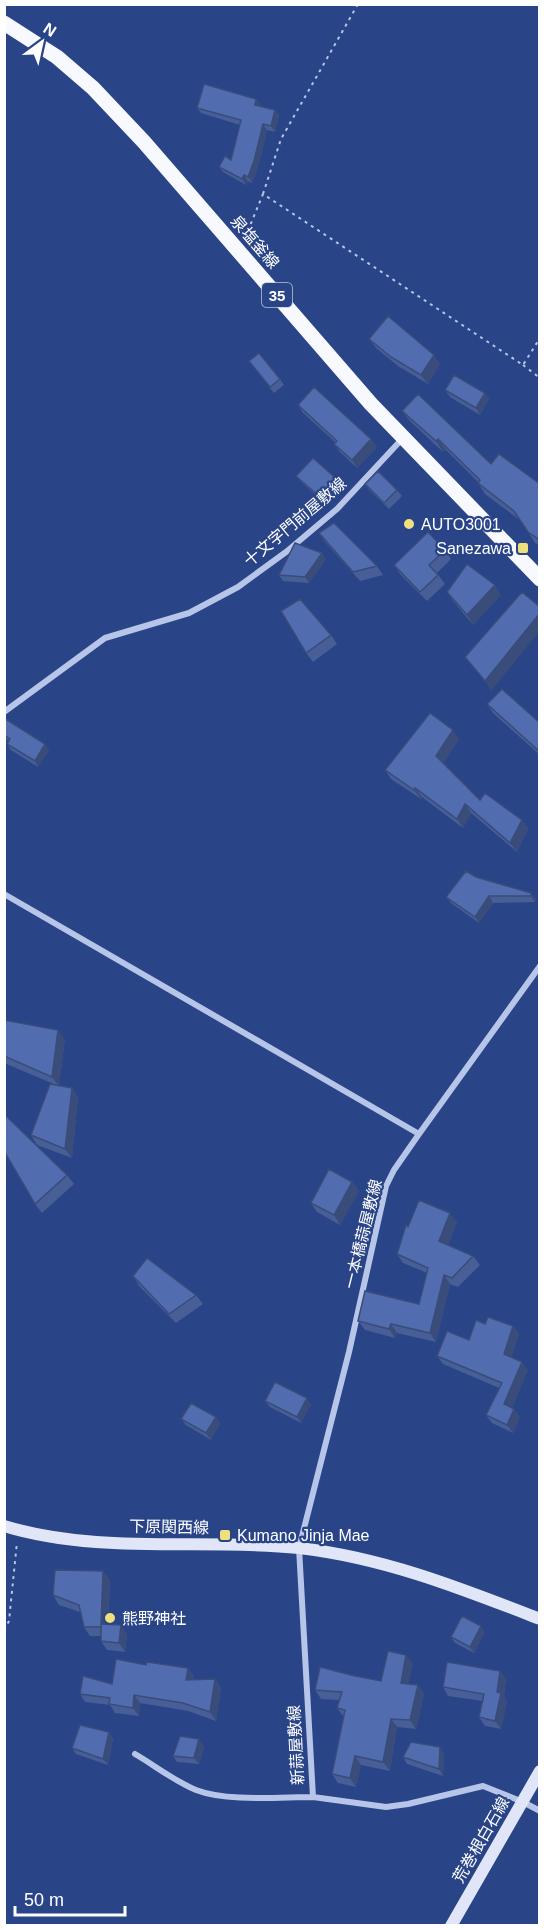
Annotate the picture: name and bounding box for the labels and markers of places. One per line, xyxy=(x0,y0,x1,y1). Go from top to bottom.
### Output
place label: AUTO3001 xyxy=(421,516,501,533)
marker: AUTO3001 xyxy=(402,517,416,531)
place label: Sanezawa xyxy=(436,540,511,557)
marker: Sanezawa xyxy=(516,541,530,555)
place label: Kumano Jinja Mae xyxy=(237,1527,370,1544)
marker: Kumano Jinja Mae xyxy=(218,1528,232,1542)
place label: 熊野神社 xyxy=(122,1610,186,1627)
marker: 熊野神社 xyxy=(103,1611,117,1625)

